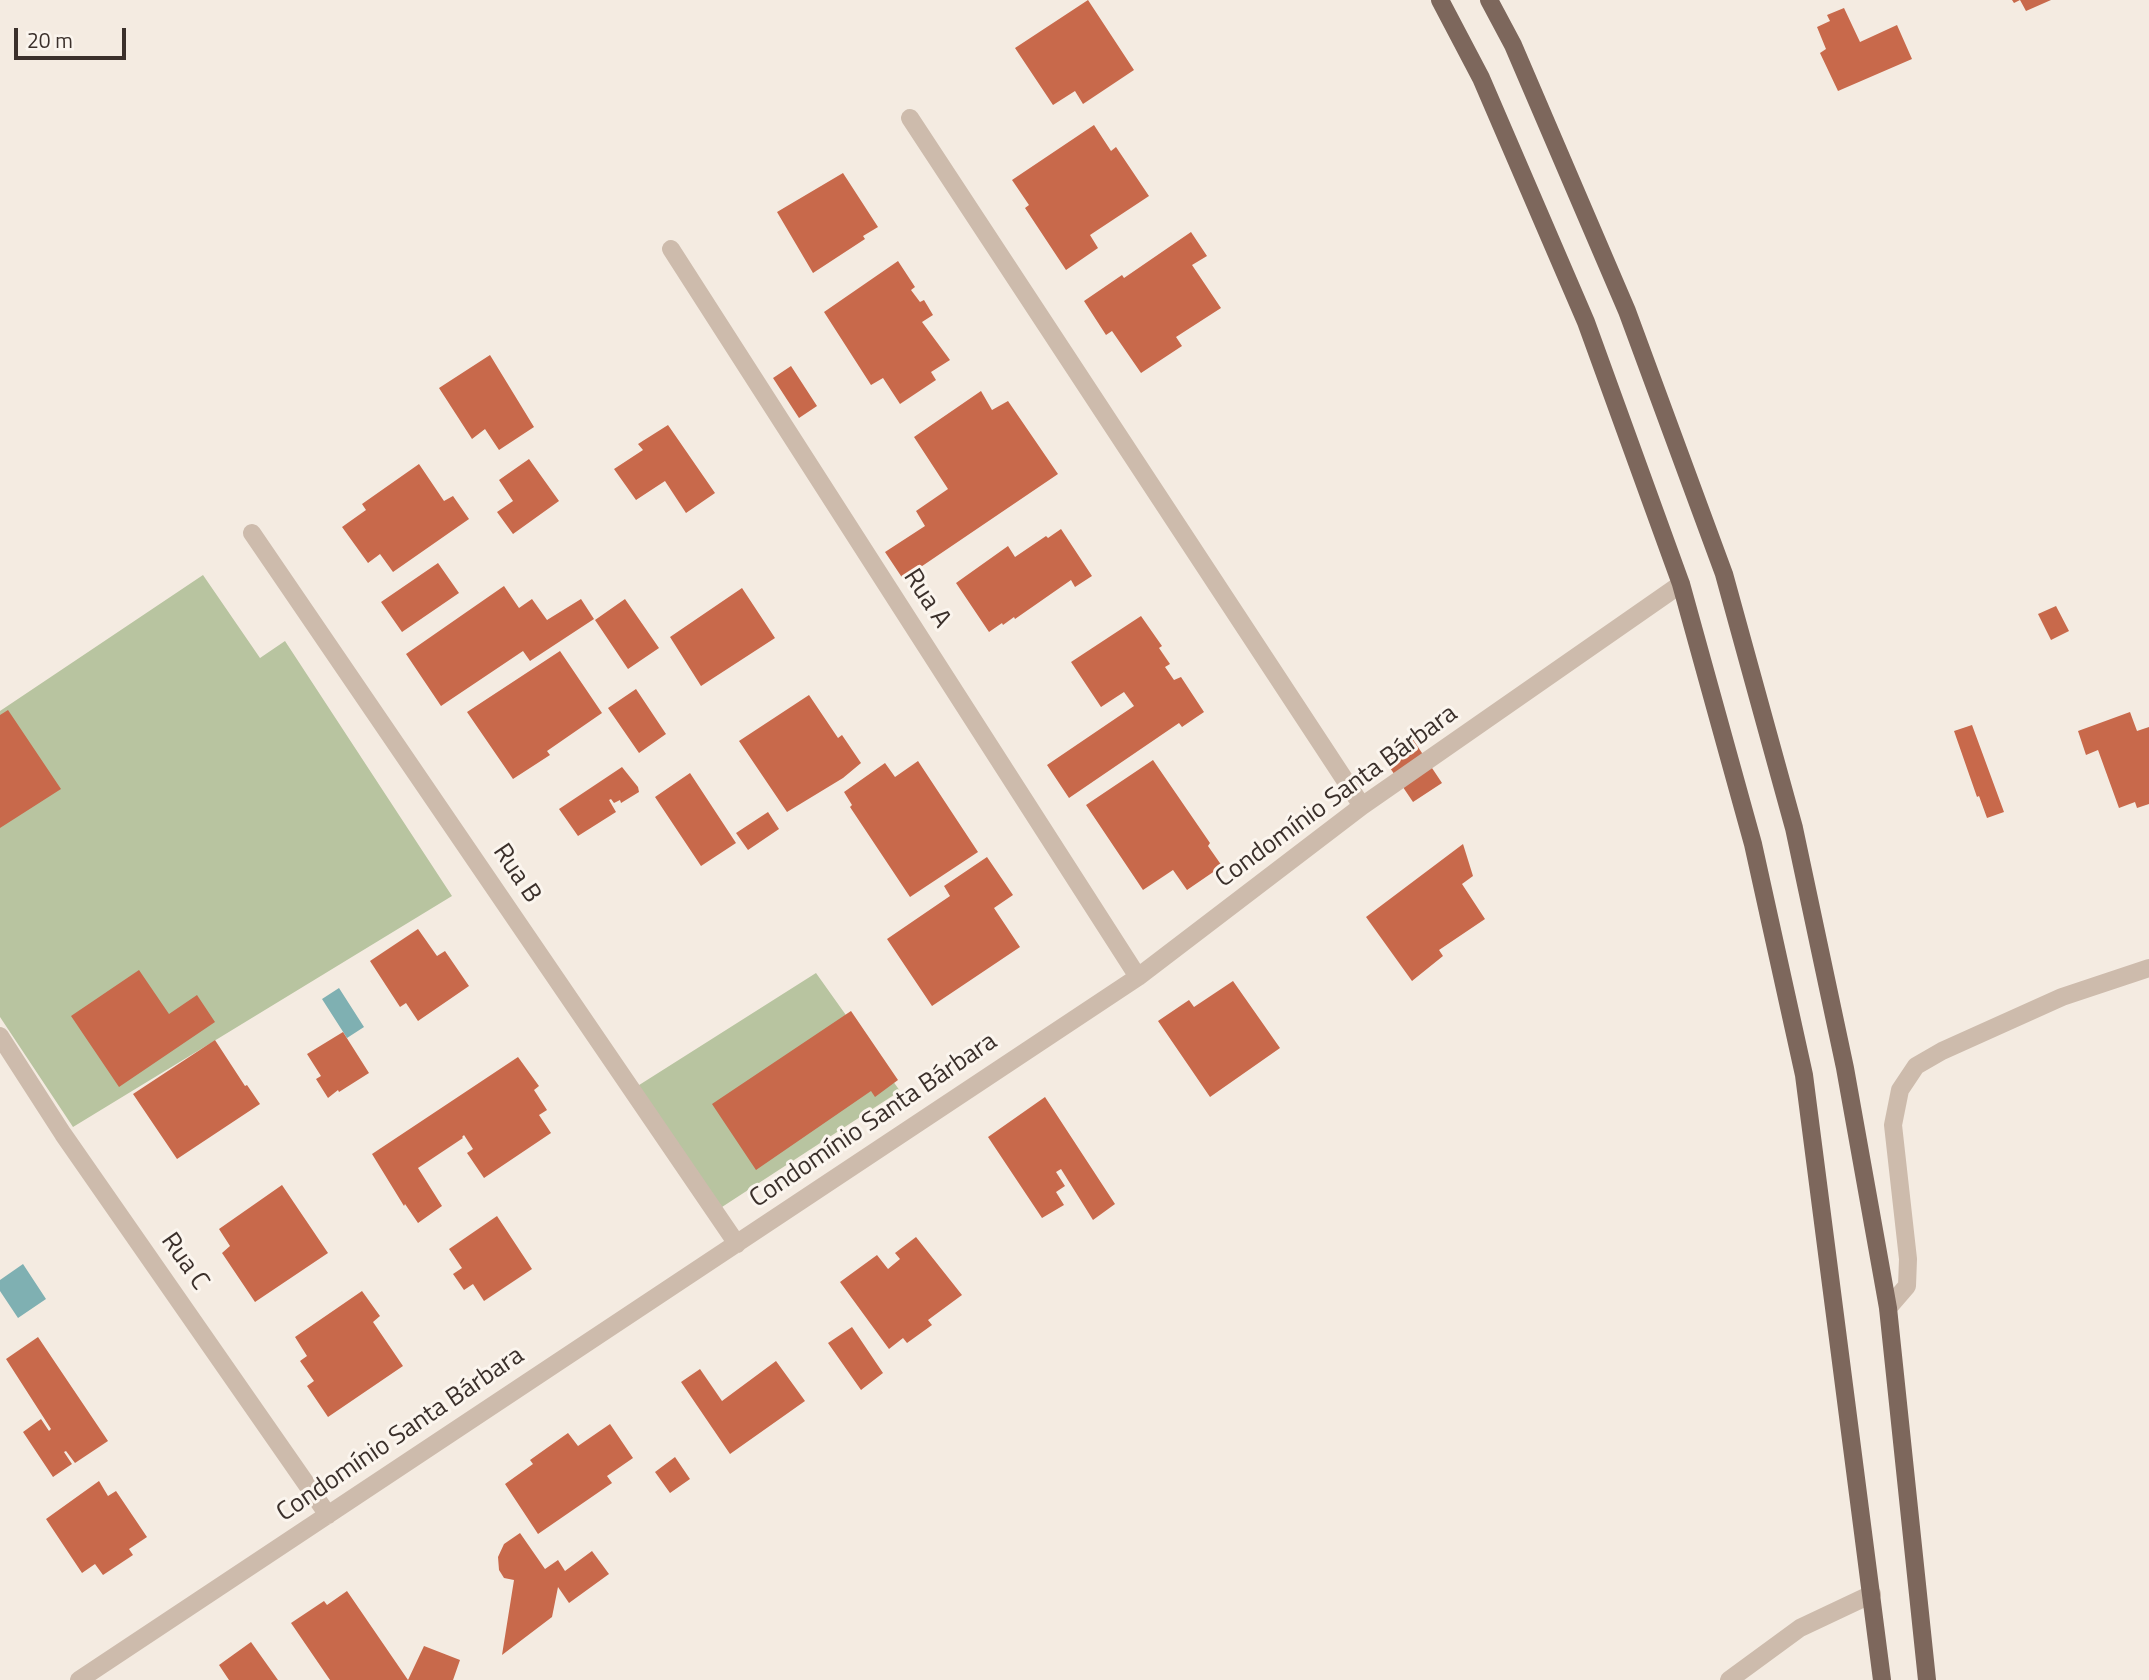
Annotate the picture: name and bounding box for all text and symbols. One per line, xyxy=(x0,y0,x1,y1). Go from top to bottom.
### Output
scale bar xyxy=(18,14,130,58)
text: 20 m xyxy=(27,24,73,56)
street label: Rua A xyxy=(895,564,957,634)
street label: Condomínio Santa Bárbara xyxy=(1210,699,1464,895)
street label: Rua B xyxy=(485,839,547,909)
street label: Condomínio Santa Bárbara xyxy=(745,1027,1003,1215)
street label: Rua C xyxy=(153,1227,215,1297)
street label: Condomínio Santa Bárbara xyxy=(272,1341,530,1529)

